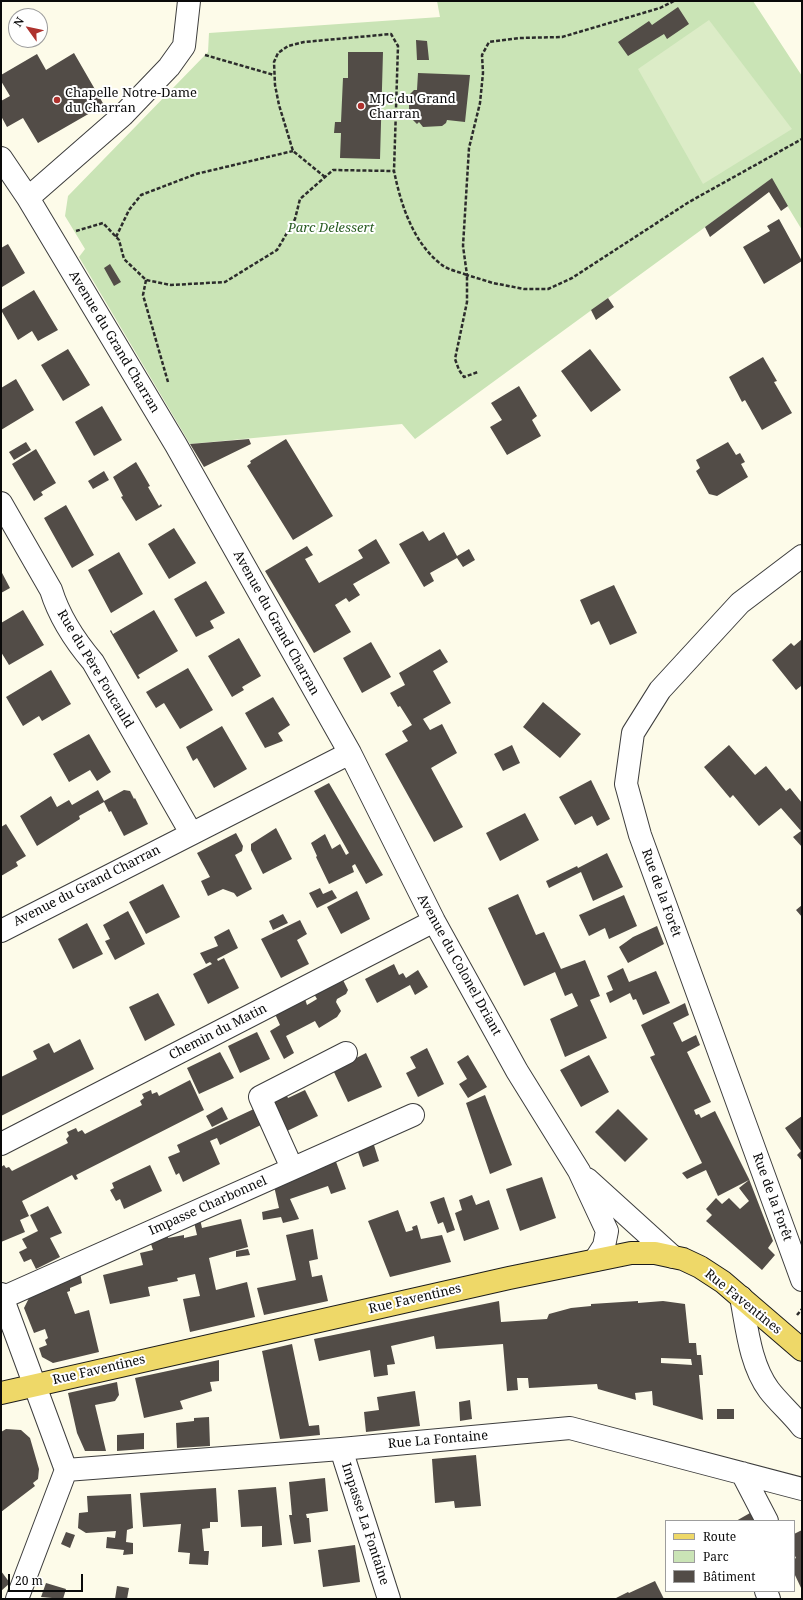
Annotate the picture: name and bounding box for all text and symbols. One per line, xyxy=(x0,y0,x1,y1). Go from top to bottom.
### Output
north arrow xyxy=(8,8,48,48)
text: N xyxy=(10,14,27,29)
place label: Chapelle Notre-Dame du Charran xyxy=(65,85,197,116)
place label: MJC du Grand Charran xyxy=(369,91,456,122)
marker: Chapelle Notre-Dame du Charran xyxy=(52,95,62,105)
marker: MJC du Grand Charran xyxy=(356,101,366,111)
park label: Parc Delessert xyxy=(288,220,374,236)
street label: Avenue du Grand Charran xyxy=(65,268,163,416)
street label: Avenue du Grand Charran xyxy=(230,548,322,698)
street label: Rue du Père Foucauld xyxy=(54,607,136,731)
street label: Avenue du Grand Charran xyxy=(11,842,163,930)
street label: Rue de la Forêt xyxy=(638,847,684,939)
street label: Avenue du Colonel Driant xyxy=(414,892,504,1038)
street label: Chemin du Matin xyxy=(166,1001,270,1063)
street label: Rue de la Forêt xyxy=(749,1151,795,1243)
street label: Impasse Charbonnel xyxy=(147,1173,269,1239)
street label: Rue Faventines xyxy=(701,1266,785,1338)
street label: Rue Faventines xyxy=(367,1281,463,1317)
street label: Rue Faventines xyxy=(51,1352,147,1388)
street label: Rue La Fontaine xyxy=(387,1428,489,1452)
street label: Impasse La Fontaine xyxy=(338,1461,392,1587)
legend xyxy=(665,1520,795,1592)
text: Route xyxy=(703,1528,736,1545)
text: Parc xyxy=(703,1548,729,1565)
scale bar xyxy=(10,1566,85,1592)
text: Bâtiment xyxy=(703,1568,755,1585)
text: 20 m xyxy=(15,1572,43,1589)

